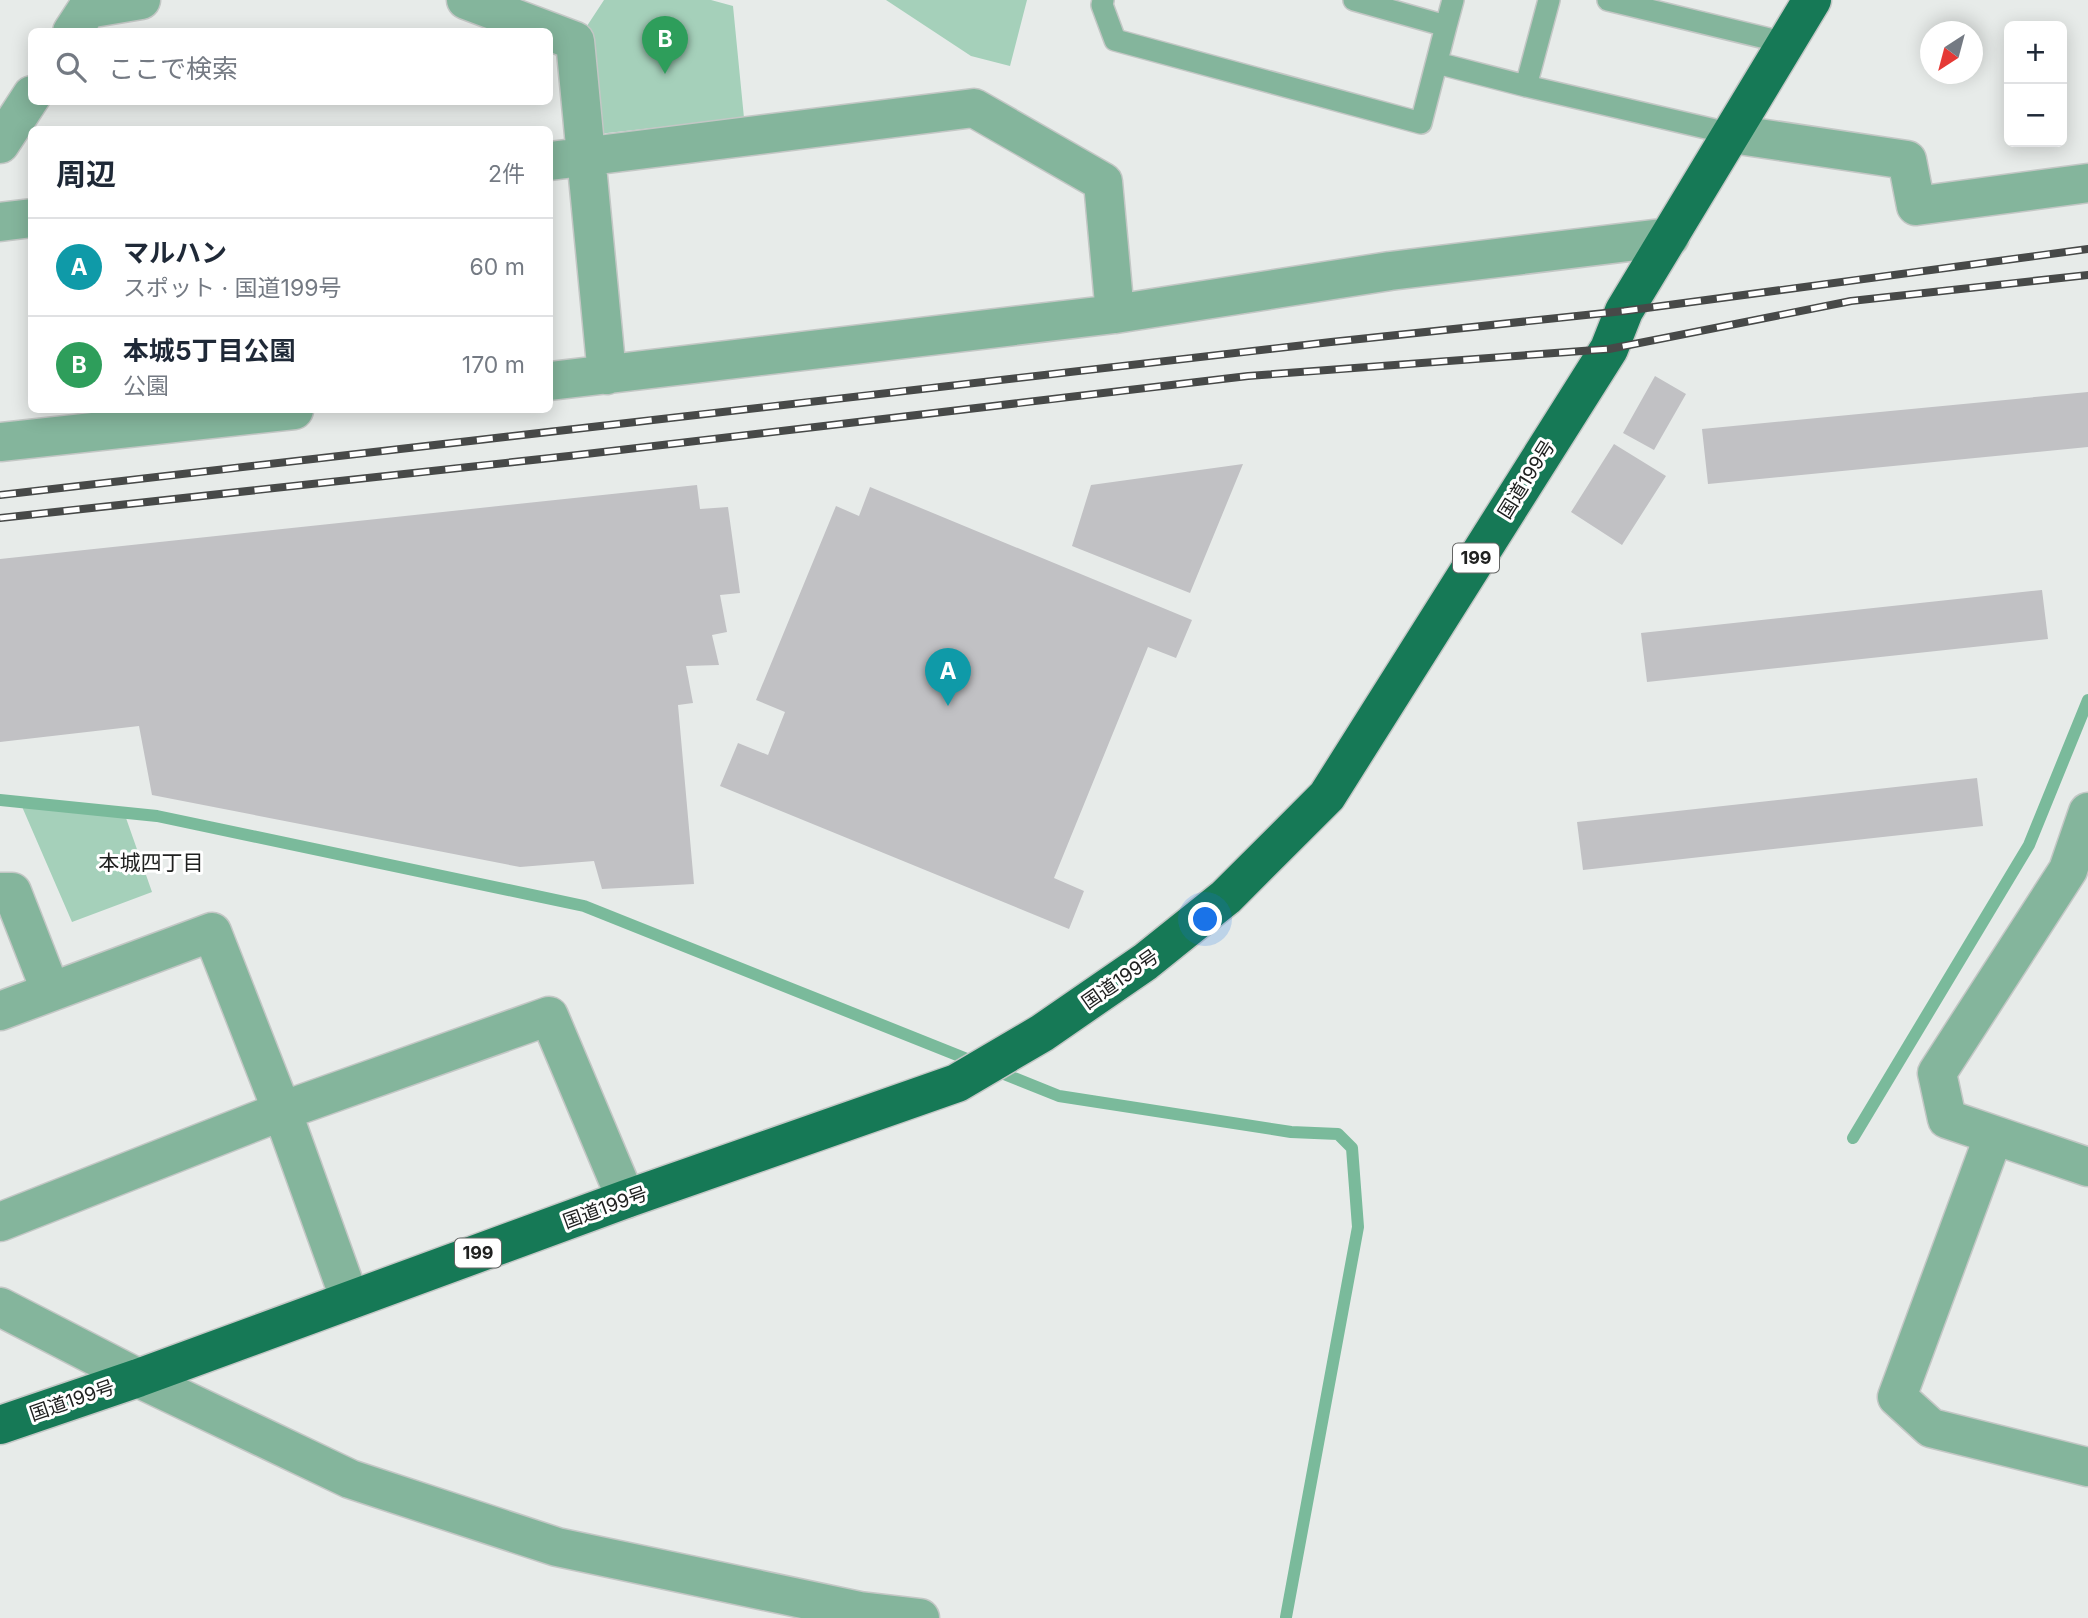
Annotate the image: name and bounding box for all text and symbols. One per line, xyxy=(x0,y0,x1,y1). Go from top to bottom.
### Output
pin: B xyxy=(642,16,688,74)
north arrow xyxy=(1920,21,1983,84)
map controls xyxy=(2004,21,2067,147)
button: + xyxy=(2004,21,2067,84)
search box xyxy=(28,28,553,105)
icon: search xyxy=(52,48,90,86)
text: ここで検索 xyxy=(108,53,238,84)
button: − xyxy=(2004,84,2067,147)
text: 周辺 xyxy=(56,156,116,192)
text: 2件 xyxy=(488,160,525,188)
text: マルハン xyxy=(123,237,227,268)
text: A xyxy=(70,253,88,281)
text: 60 m xyxy=(470,253,525,281)
text: スポット · 国道199号 xyxy=(123,274,341,302)
text: 本城5丁目公園 xyxy=(123,335,296,366)
text: B xyxy=(71,351,87,379)
text: 170 m xyxy=(462,351,525,379)
text: 公園 xyxy=(123,372,169,400)
street label: 国道199号 xyxy=(1493,436,1560,523)
road number: 199 xyxy=(1453,544,1499,572)
pin: A xyxy=(925,648,971,706)
district label: 本城四丁目 xyxy=(99,850,204,875)
your location xyxy=(1188,902,1222,936)
street label: 国道199号 xyxy=(1078,945,1163,1014)
street label: 国道199号 xyxy=(560,1182,651,1233)
road number: 199 xyxy=(455,1238,501,1268)
street label: 国道199号 xyxy=(27,1375,118,1426)

